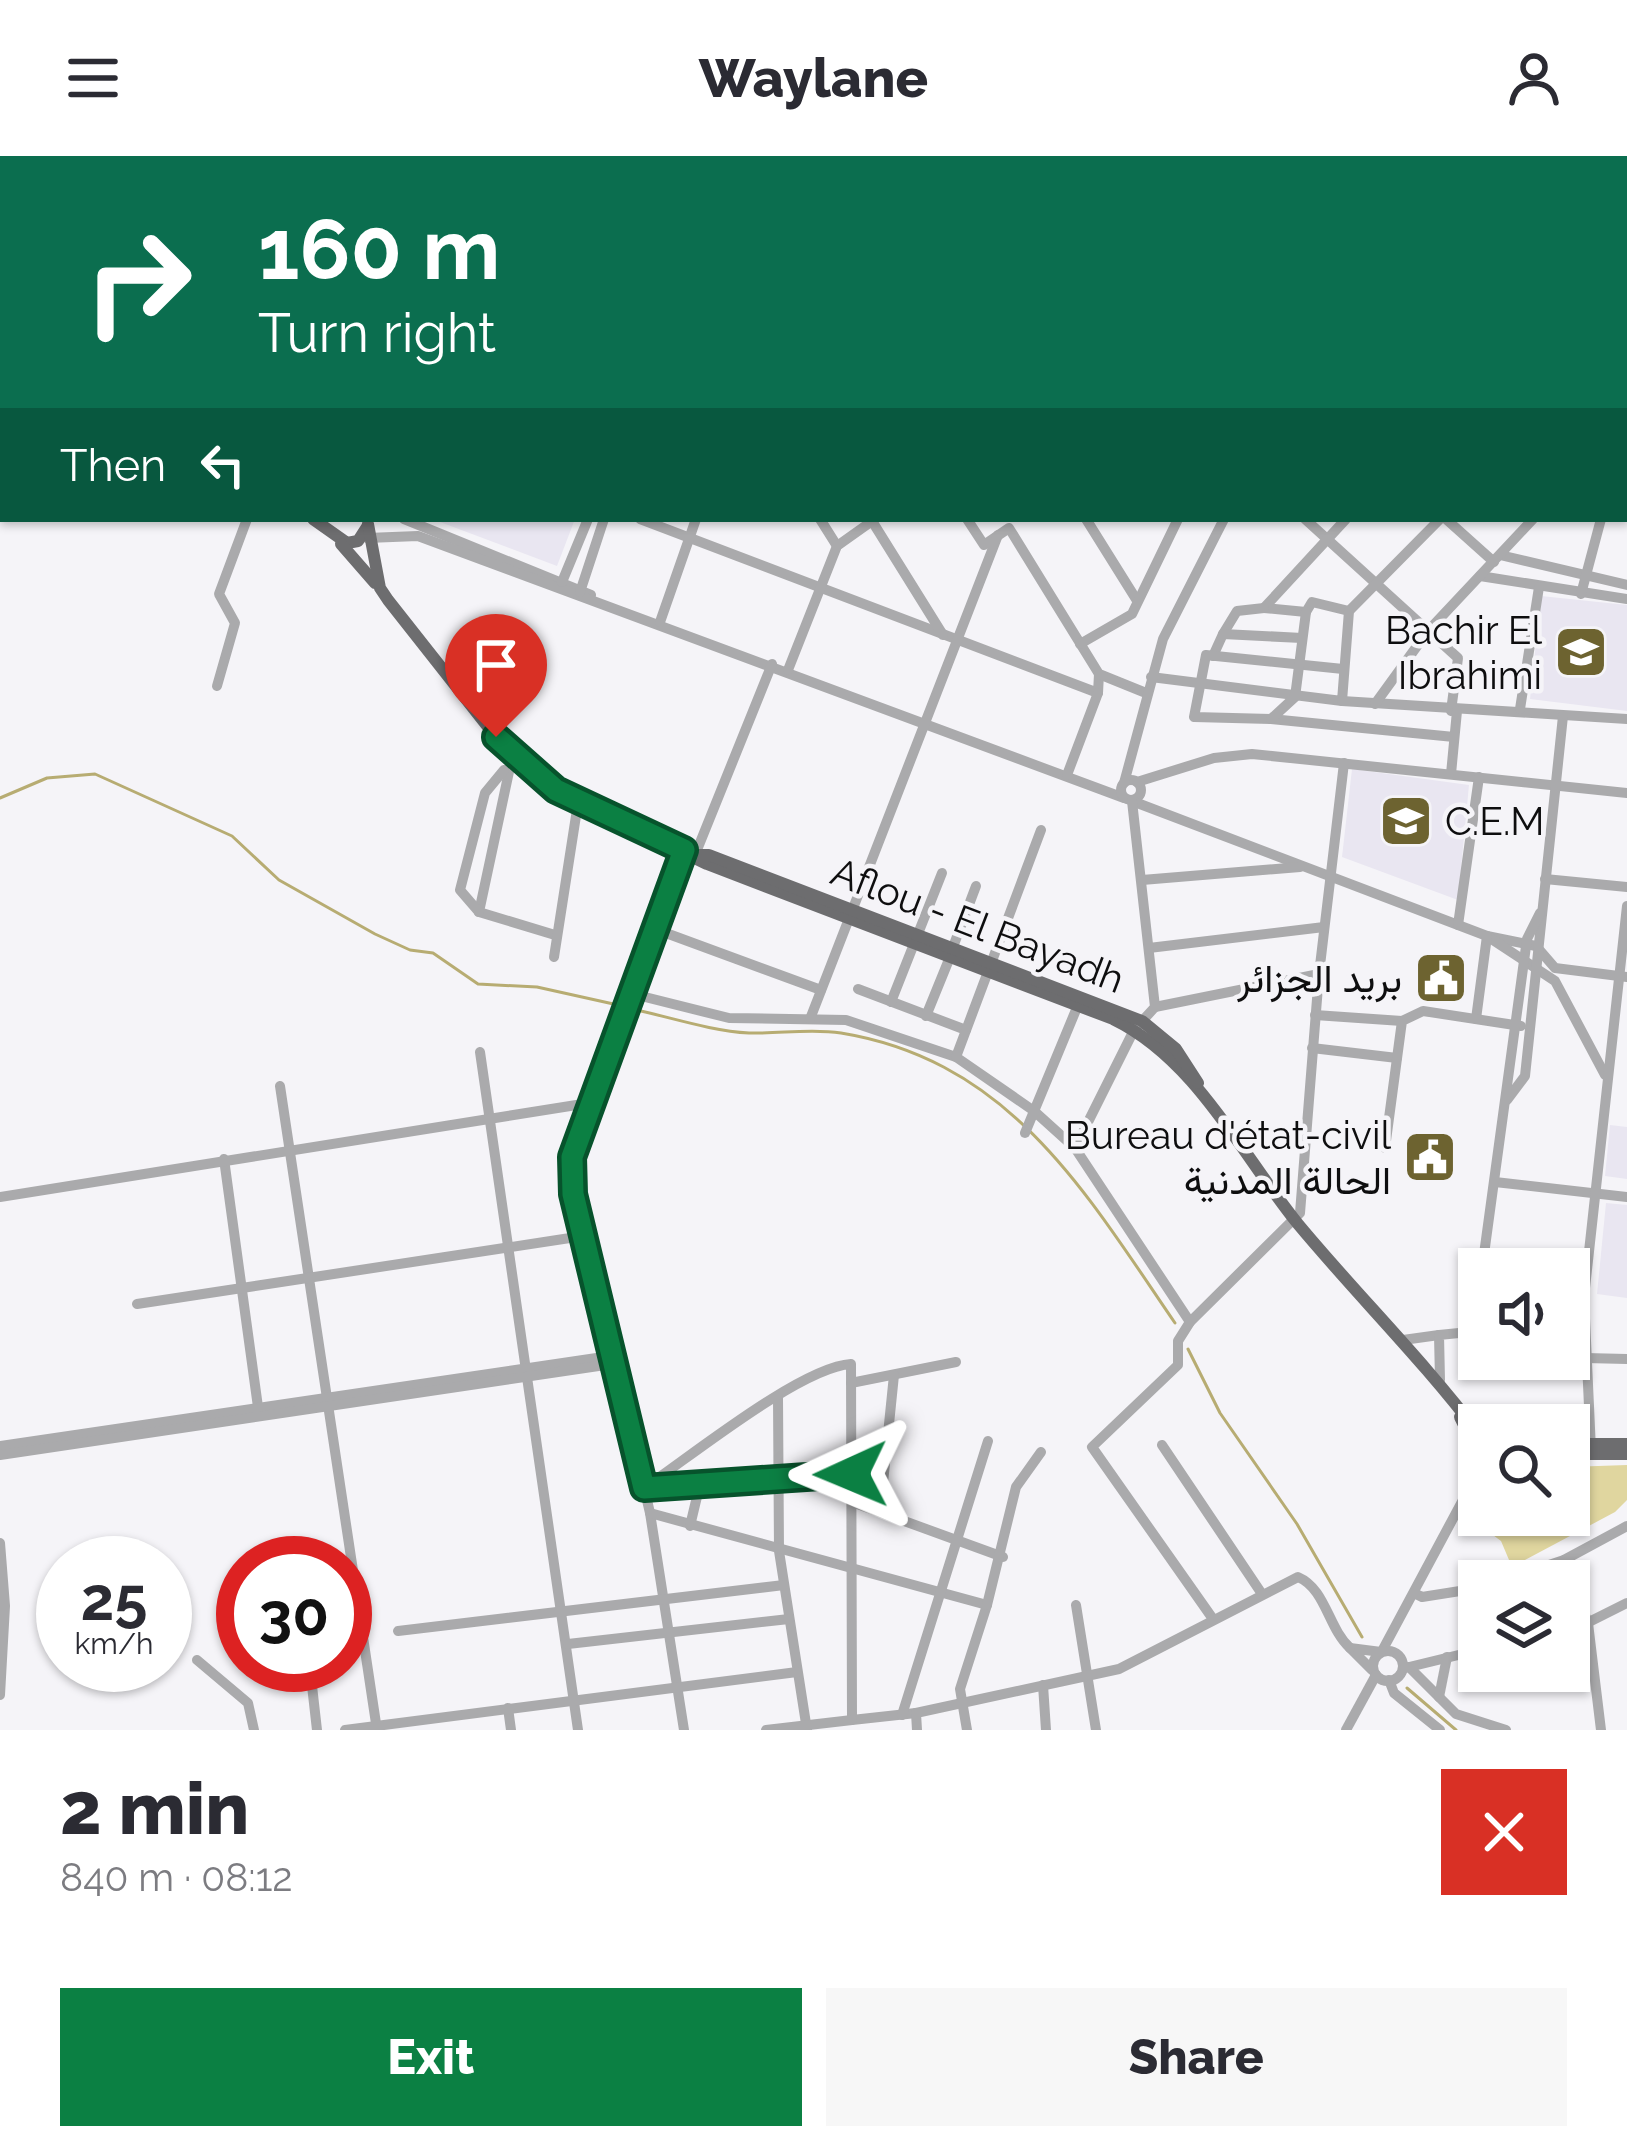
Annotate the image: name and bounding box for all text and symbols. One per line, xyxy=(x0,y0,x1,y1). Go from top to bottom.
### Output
icon: menu xyxy=(60,45,126,111)
icon: person xyxy=(1501,45,1567,111)
text: Waylane xyxy=(699,46,928,110)
text: 160 m xyxy=(258,200,500,299)
icon: right xyxy=(60,204,216,360)
text: Turn right xyxy=(258,301,496,365)
icon: left xyxy=(190,432,256,498)
text: Then xyxy=(60,439,166,492)
place label: Bachir El Ibrahimi xyxy=(1385,607,1542,698)
pin xyxy=(445,614,547,737)
school or university icon: Bachir El Ibrahimi xyxy=(1553,624,1609,680)
icon: arrive xyxy=(463,632,529,698)
school or university icon: C.E.M xyxy=(1378,793,1434,849)
place label: C.E.M xyxy=(1445,798,1544,844)
street label: Aflou - El Bayadh xyxy=(825,848,1131,1002)
public building icon: بريد الجزائر xyxy=(1413,950,1469,1006)
place label: بريد الجزائر xyxy=(1236,955,1402,1003)
place label: Bureau d'état-civil الحالة المدنية xyxy=(1065,1112,1391,1203)
public building icon: Bureau d'état-civil الحالة المدنية xyxy=(1402,1129,1458,1185)
map controls xyxy=(1458,1248,1590,1692)
button: sound xyxy=(1458,1248,1590,1380)
button: search xyxy=(1458,1404,1590,1536)
position arrow xyxy=(788,1411,914,1537)
speed limit sign: 30 xyxy=(216,1536,372,1692)
button: layers xyxy=(1458,1560,1590,1692)
text: 25 xyxy=(80,1564,148,1634)
text: km/h xyxy=(74,1626,154,1661)
text: 2 min xyxy=(60,1766,249,1851)
button: close xyxy=(1441,1769,1567,1895)
text: 840 m · 08:12 xyxy=(60,1854,293,1900)
button: Exit xyxy=(60,1988,802,2126)
button: Share xyxy=(826,1988,1567,2126)

